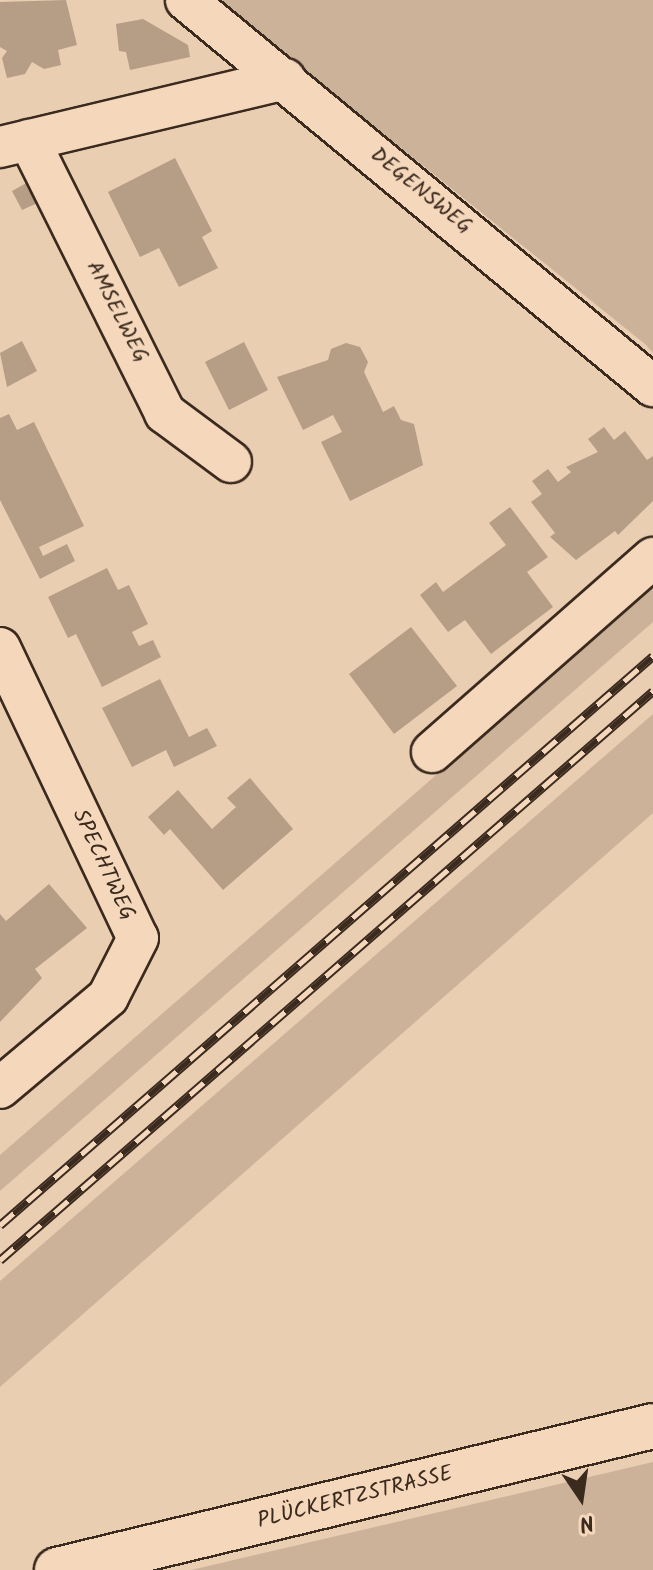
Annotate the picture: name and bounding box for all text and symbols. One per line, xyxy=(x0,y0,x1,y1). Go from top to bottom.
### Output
street label: DEGENSWEG xyxy=(365,142,477,240)
street label: AMSELWEG xyxy=(80,257,154,367)
street label: SPECHTWEG xyxy=(66,805,140,925)
north arrow xyxy=(541,1458,621,1538)
street label: PLÜCKERTZSTRASSE xyxy=(255,1461,455,1535)
text: N xyxy=(576,1503,597,1540)

